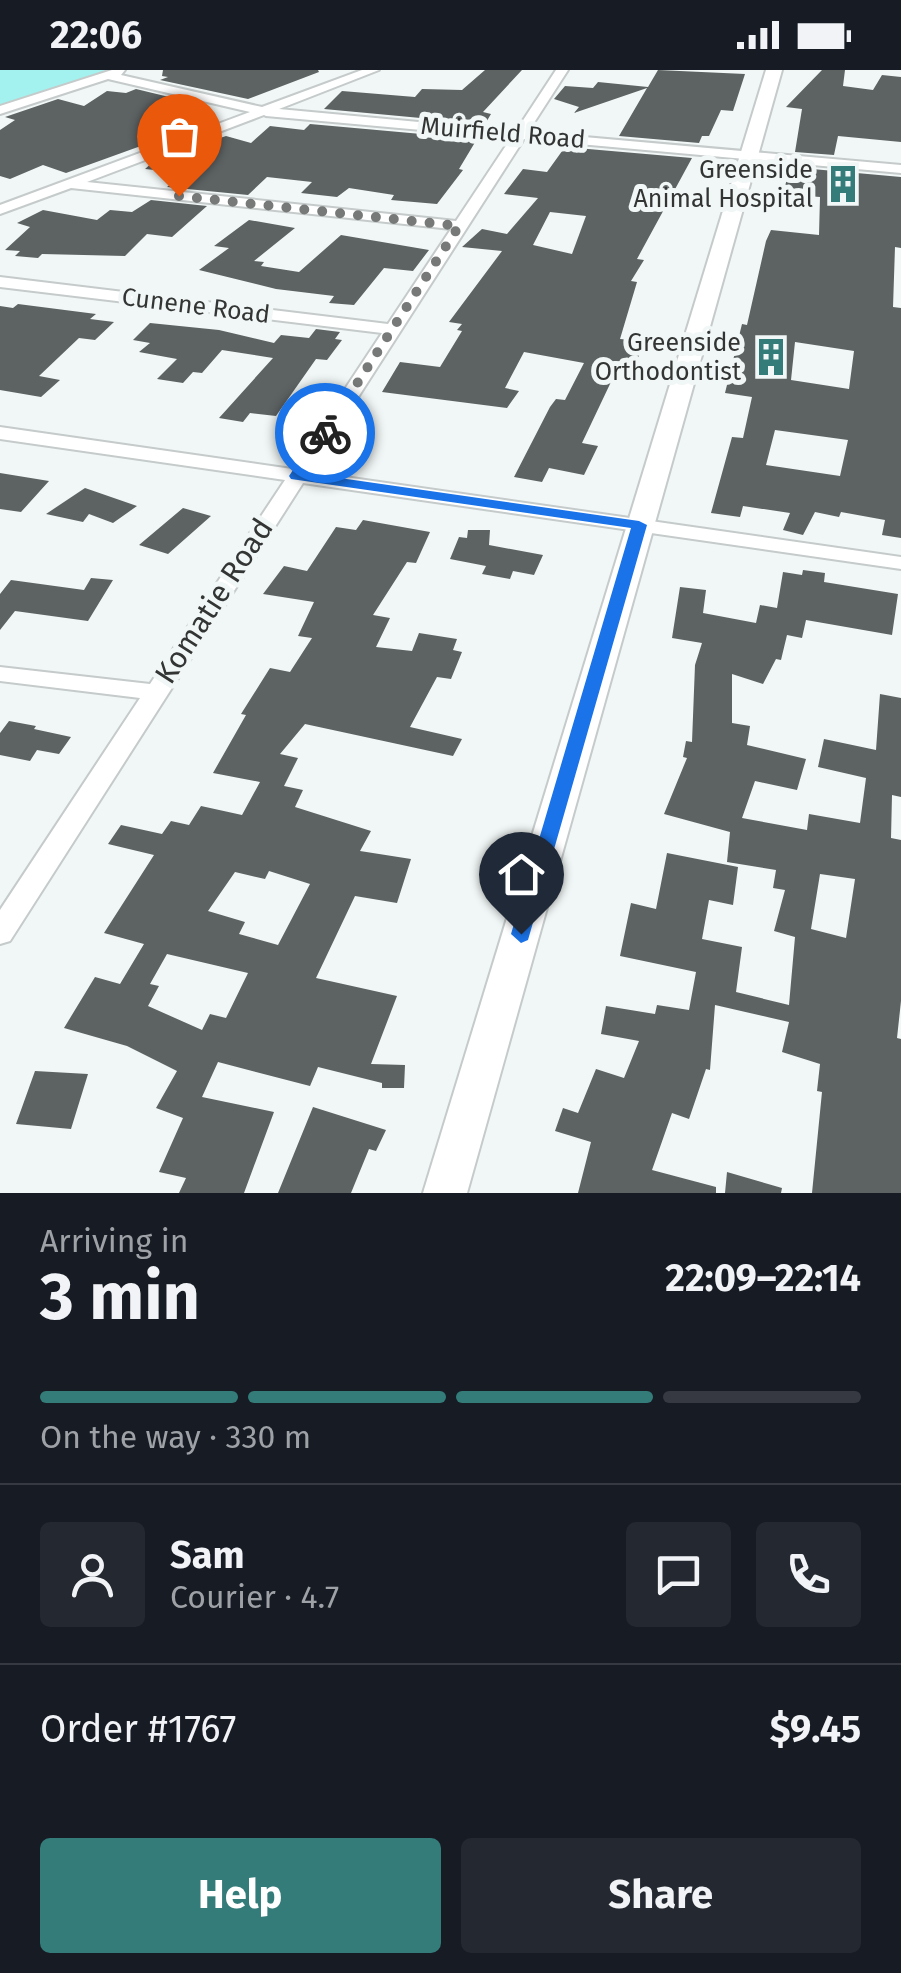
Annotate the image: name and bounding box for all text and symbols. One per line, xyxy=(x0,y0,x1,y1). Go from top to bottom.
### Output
text: 22:06 xyxy=(50,12,142,58)
pin xyxy=(137,94,222,197)
icon: bag xyxy=(152,109,207,164)
street label: Muirfield Road xyxy=(419,111,587,155)
place label: Greenside Animal Hospital xyxy=(634,155,813,214)
building icon: Greenside Animal Hospital xyxy=(822,163,864,205)
street label: Cunene Road xyxy=(120,282,272,330)
place label: Greenside Orthodontist xyxy=(595,328,742,387)
building icon: Greenside Orthodontist xyxy=(750,336,792,378)
courier xyxy=(275,383,375,483)
icon: bike xyxy=(298,406,353,461)
street label: Komatie Road xyxy=(147,512,281,690)
pin xyxy=(479,832,564,935)
icon: home xyxy=(494,847,549,902)
text: Arriving in xyxy=(40,1222,188,1260)
text: 22:09–22:14 xyxy=(665,1255,861,1301)
text: 3 min xyxy=(40,1258,200,1336)
text: On the way · 330 m xyxy=(40,1418,311,1456)
button: person xyxy=(40,1522,145,1627)
button: chat xyxy=(626,1522,731,1627)
button: phone xyxy=(756,1522,861,1627)
text: Sam xyxy=(170,1532,245,1578)
text: Courier · 4.7 xyxy=(170,1578,339,1616)
text: Order #1767 xyxy=(40,1706,236,1752)
text: $9.45 xyxy=(770,1706,861,1752)
button: Help xyxy=(40,1838,441,1953)
button: Share xyxy=(461,1838,861,1953)

